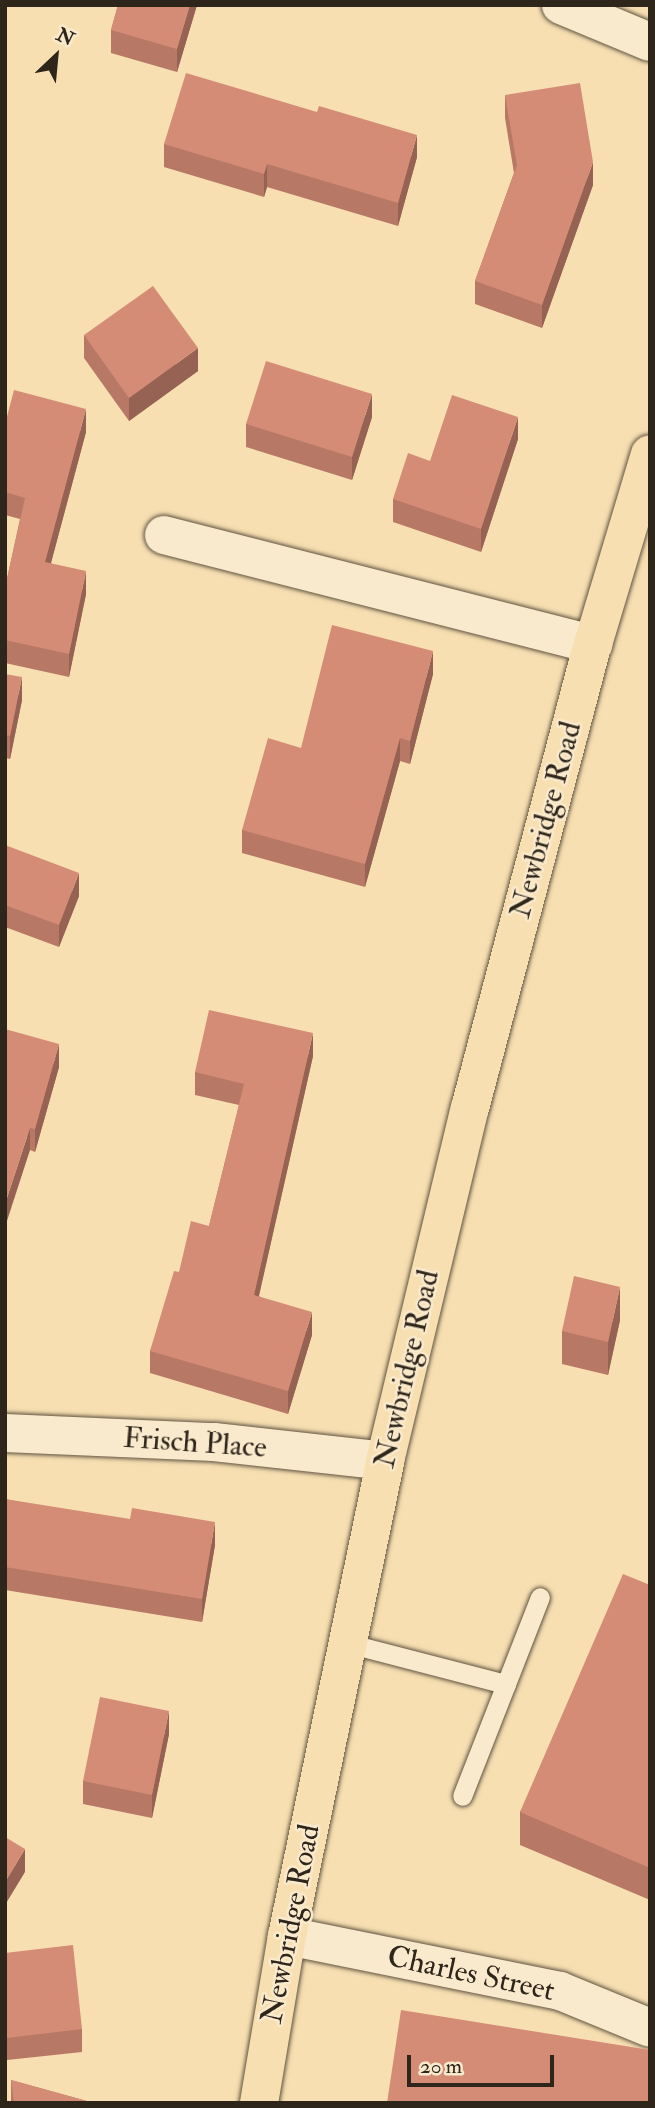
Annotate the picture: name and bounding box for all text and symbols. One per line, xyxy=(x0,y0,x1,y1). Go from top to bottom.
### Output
north arrow xyxy=(21,21,91,91)
text: N xyxy=(52,23,78,52)
street label: Newbridge Road xyxy=(502,718,590,922)
street label: Newbridge Road xyxy=(367,1267,447,1471)
street label: Frisch Place xyxy=(122,1420,268,1466)
street label: Newbridge Road xyxy=(254,1821,328,2027)
street label: Charles Street xyxy=(384,1939,558,2009)
scale bar xyxy=(410,2042,557,2086)
text: 20 m xyxy=(420,2053,462,2080)

